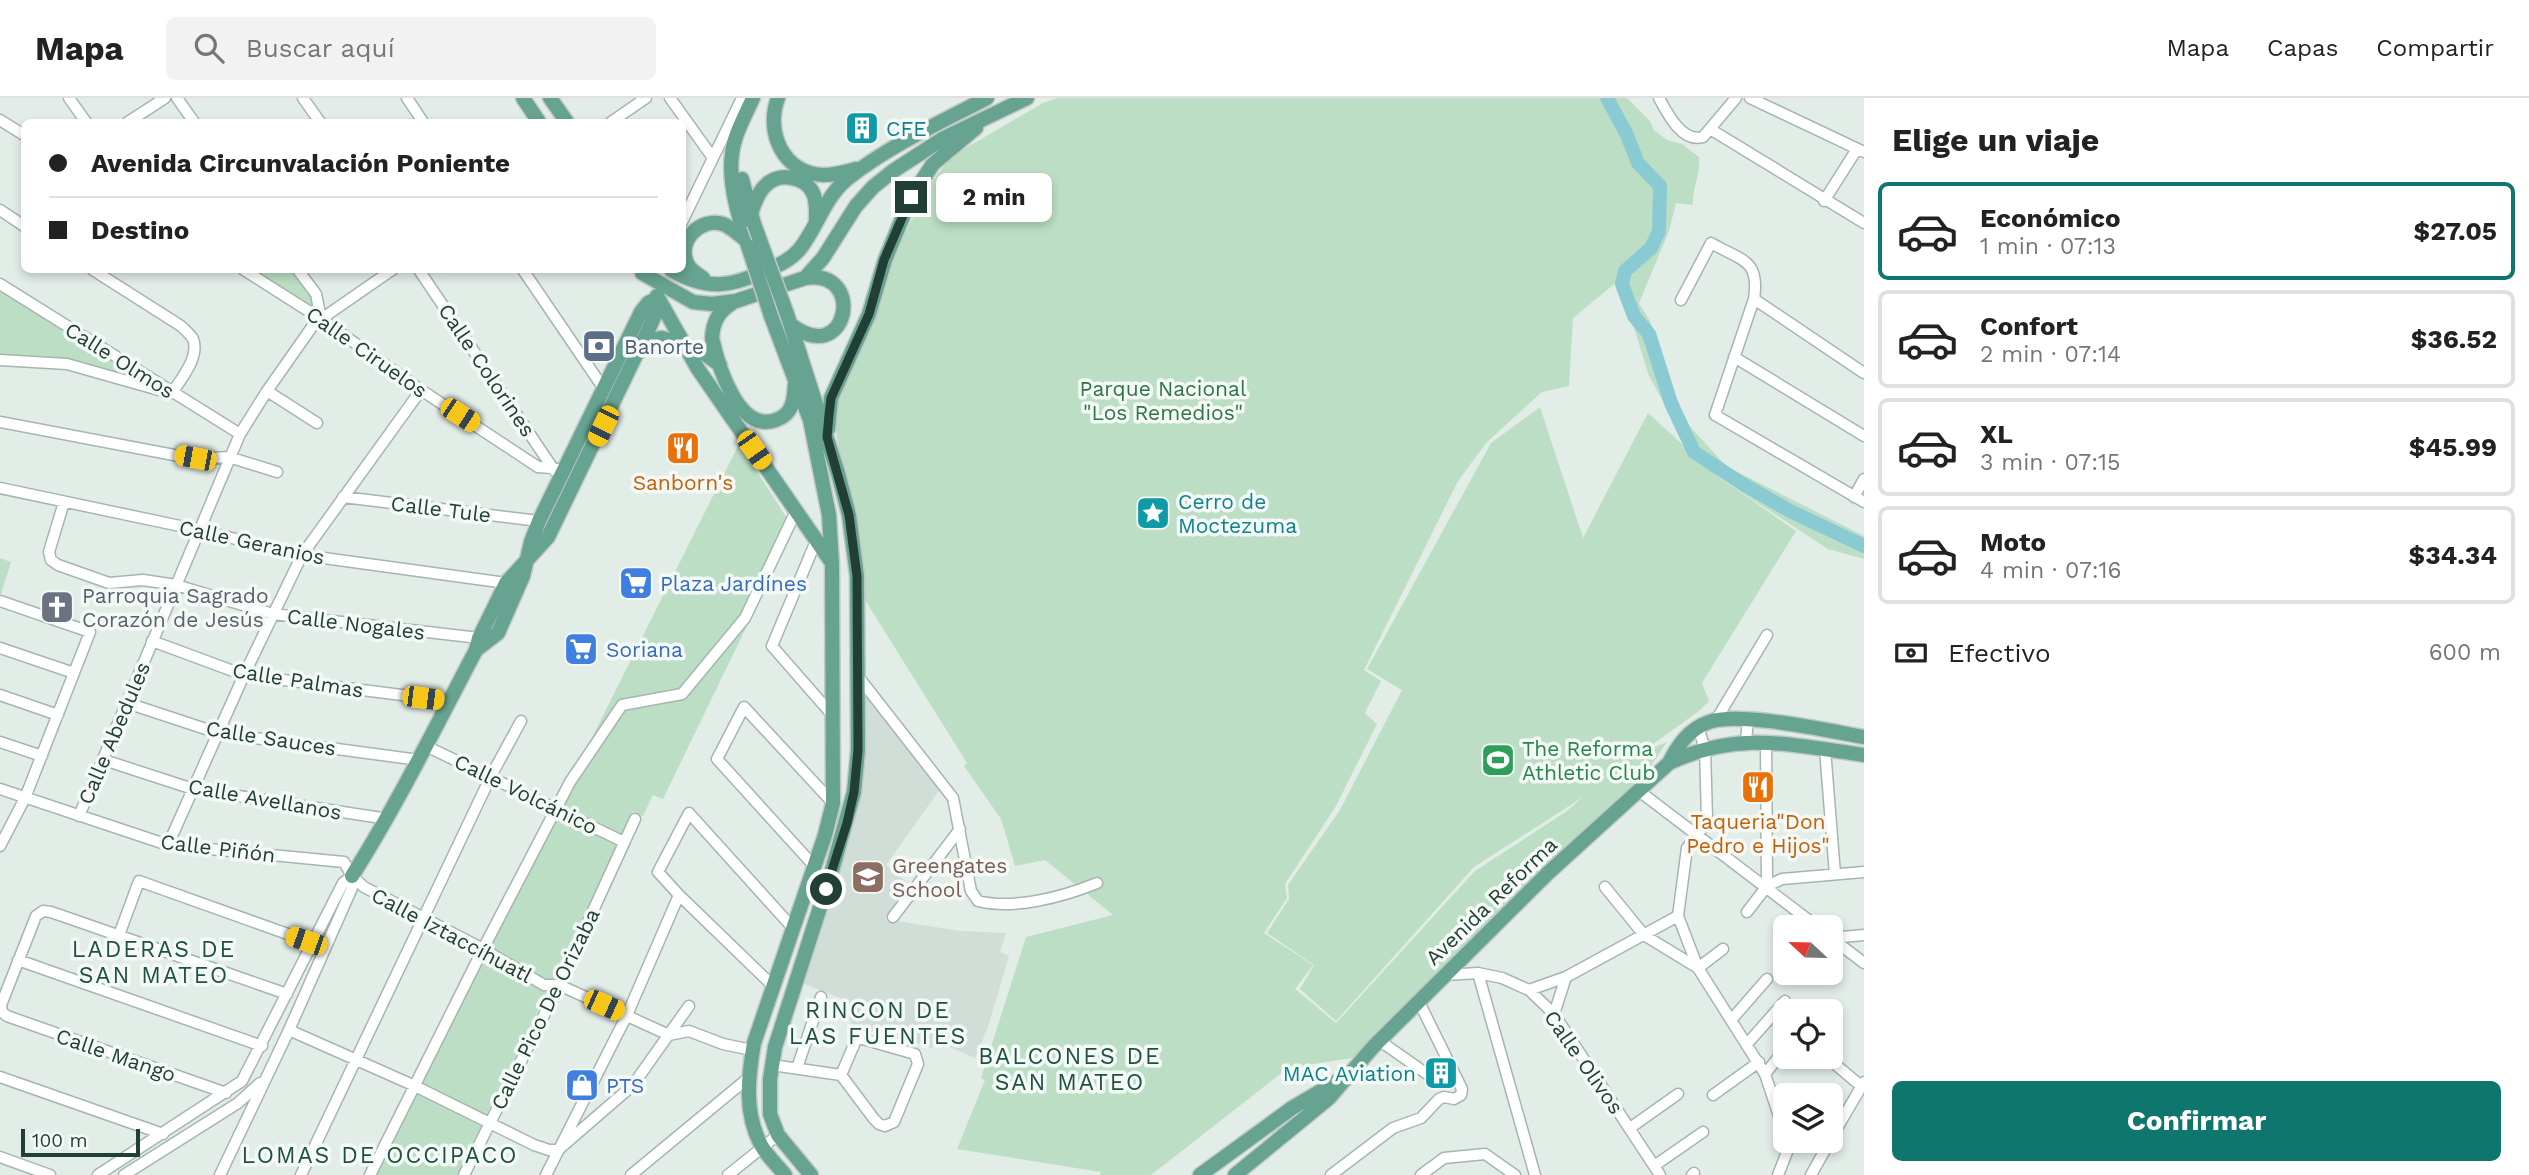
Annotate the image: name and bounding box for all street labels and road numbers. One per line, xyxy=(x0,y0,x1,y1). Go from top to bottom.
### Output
street label: Calle Colorines xyxy=(433,299,541,441)
street label: Calle Ciruelos xyxy=(302,301,432,403)
street label: Calle Olmos xyxy=(61,316,179,404)
street label: Calle Tule xyxy=(390,490,492,528)
street label: Calle Geranios xyxy=(177,514,327,570)
street label: Calle Nogales xyxy=(286,603,426,645)
street label: Calle Palmas xyxy=(231,657,365,703)
street label: Calle Abedules xyxy=(73,658,155,808)
street label: Calle Sauces xyxy=(204,715,338,761)
street label: Calle Volcánico xyxy=(450,749,602,839)
street label: Calle Avellanos xyxy=(186,773,344,825)
street label: Calle Piñón xyxy=(159,829,277,867)
street label: Avenida Reforma xyxy=(1420,832,1562,970)
street label: Calle Iztaccíhuatl xyxy=(367,882,537,988)
street label: Calle Pico De Orizaba xyxy=(485,904,605,1114)
street label: Calle Olivos xyxy=(1539,1005,1629,1119)
street label: Calle Mango xyxy=(53,1023,179,1087)

